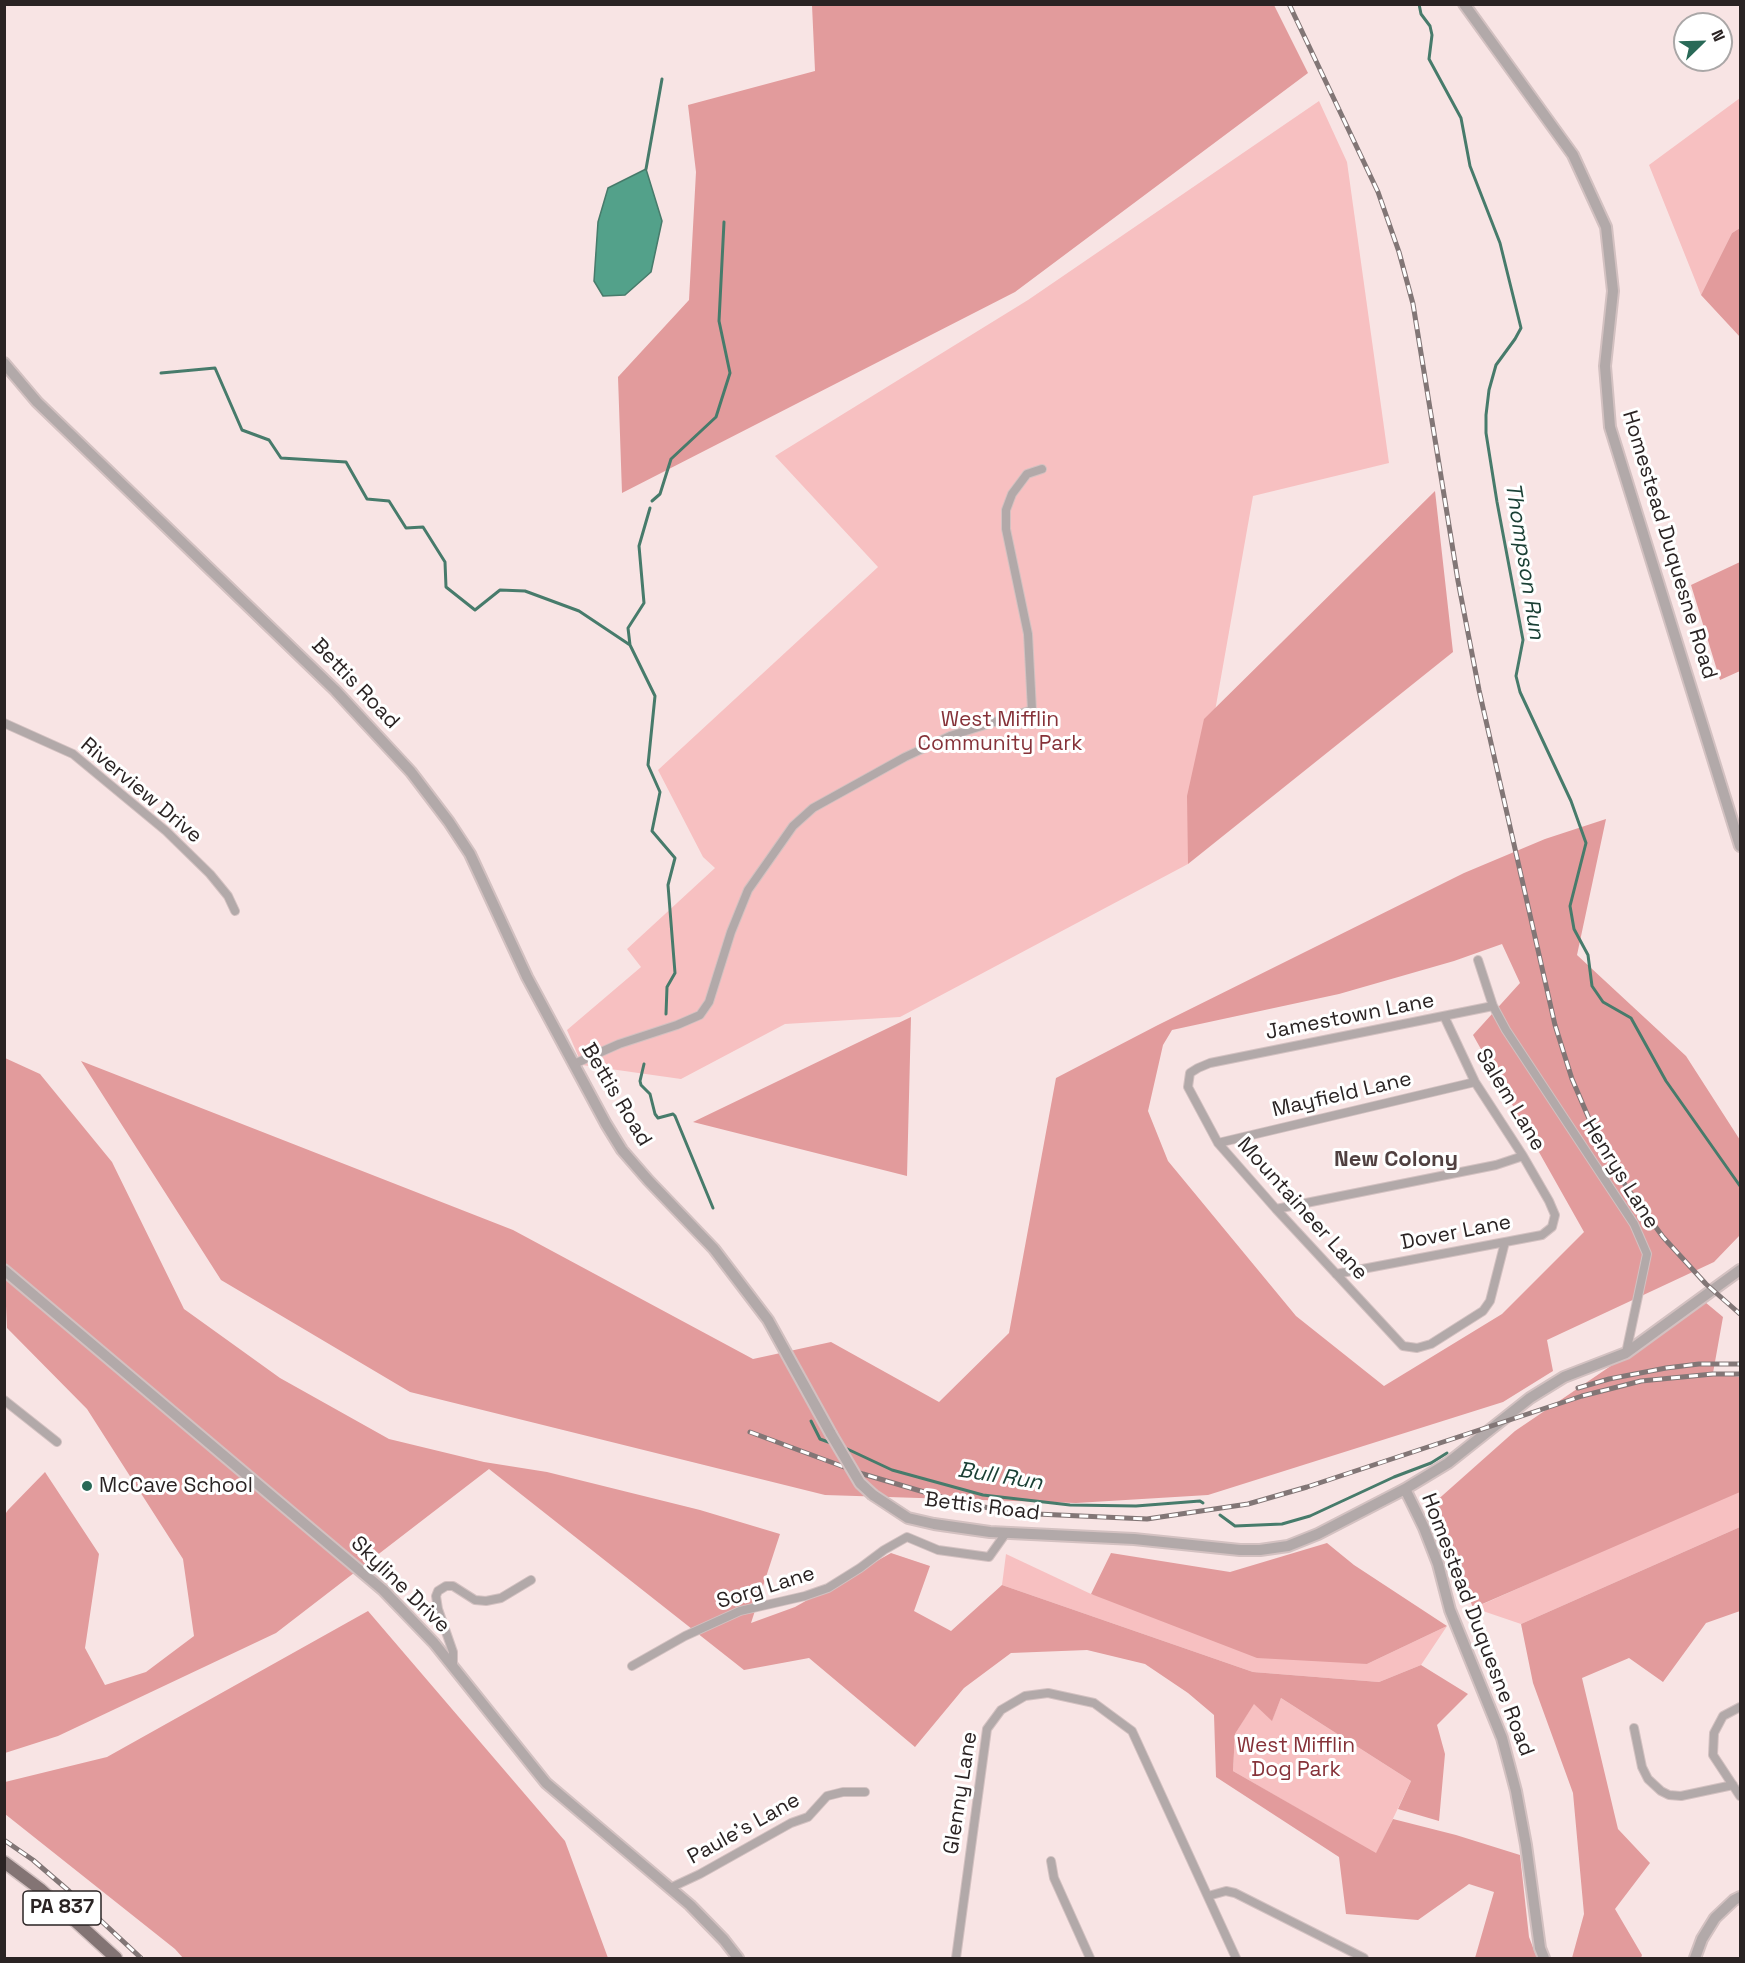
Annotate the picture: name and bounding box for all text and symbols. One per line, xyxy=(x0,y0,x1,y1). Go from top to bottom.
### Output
north arrow xyxy=(1673,12,1733,72)
text: N xyxy=(1706,27,1730,45)
street label: Homestead Duquesne Road xyxy=(1616,408,1722,682)
water label: Thompson Run xyxy=(1499,481,1549,641)
street label: Bettis Road xyxy=(306,634,404,734)
park label: West Mifflin Community Park xyxy=(918,707,1082,757)
street label: Riverview Drive xyxy=(75,733,207,849)
street label: Jamestown Lane xyxy=(1264,988,1436,1046)
street label: Bettis Road xyxy=(575,1039,657,1151)
street label: Salem Lane xyxy=(1470,1044,1550,1156)
street label: Mayfield Lane xyxy=(1270,1067,1414,1123)
street label: Henrys Lane xyxy=(1576,1114,1664,1234)
street label: Mountaineer Lane xyxy=(1231,1132,1373,1286)
district label: New Colony xyxy=(1334,1147,1458,1173)
street label: Dover Lane xyxy=(1399,1210,1513,1256)
water label: Bull Run xyxy=(956,1457,1044,1497)
place label: McCave School xyxy=(99,1473,253,1499)
marker: McCave School xyxy=(80,1479,94,1493)
street label: Bettis Road xyxy=(923,1487,1041,1527)
street label: Homestead Duquesne Road xyxy=(1415,1490,1539,1760)
street label: Skyline Drive xyxy=(345,1531,455,1639)
street label: Sorg Lane xyxy=(714,1561,818,1615)
street label: Glenny Lane xyxy=(939,1730,983,1856)
park label: West Mifflin Dog Park xyxy=(1237,1733,1355,1783)
street label: Paule's Lane xyxy=(683,1788,805,1870)
road number: PA 837 xyxy=(23,1891,101,1925)

